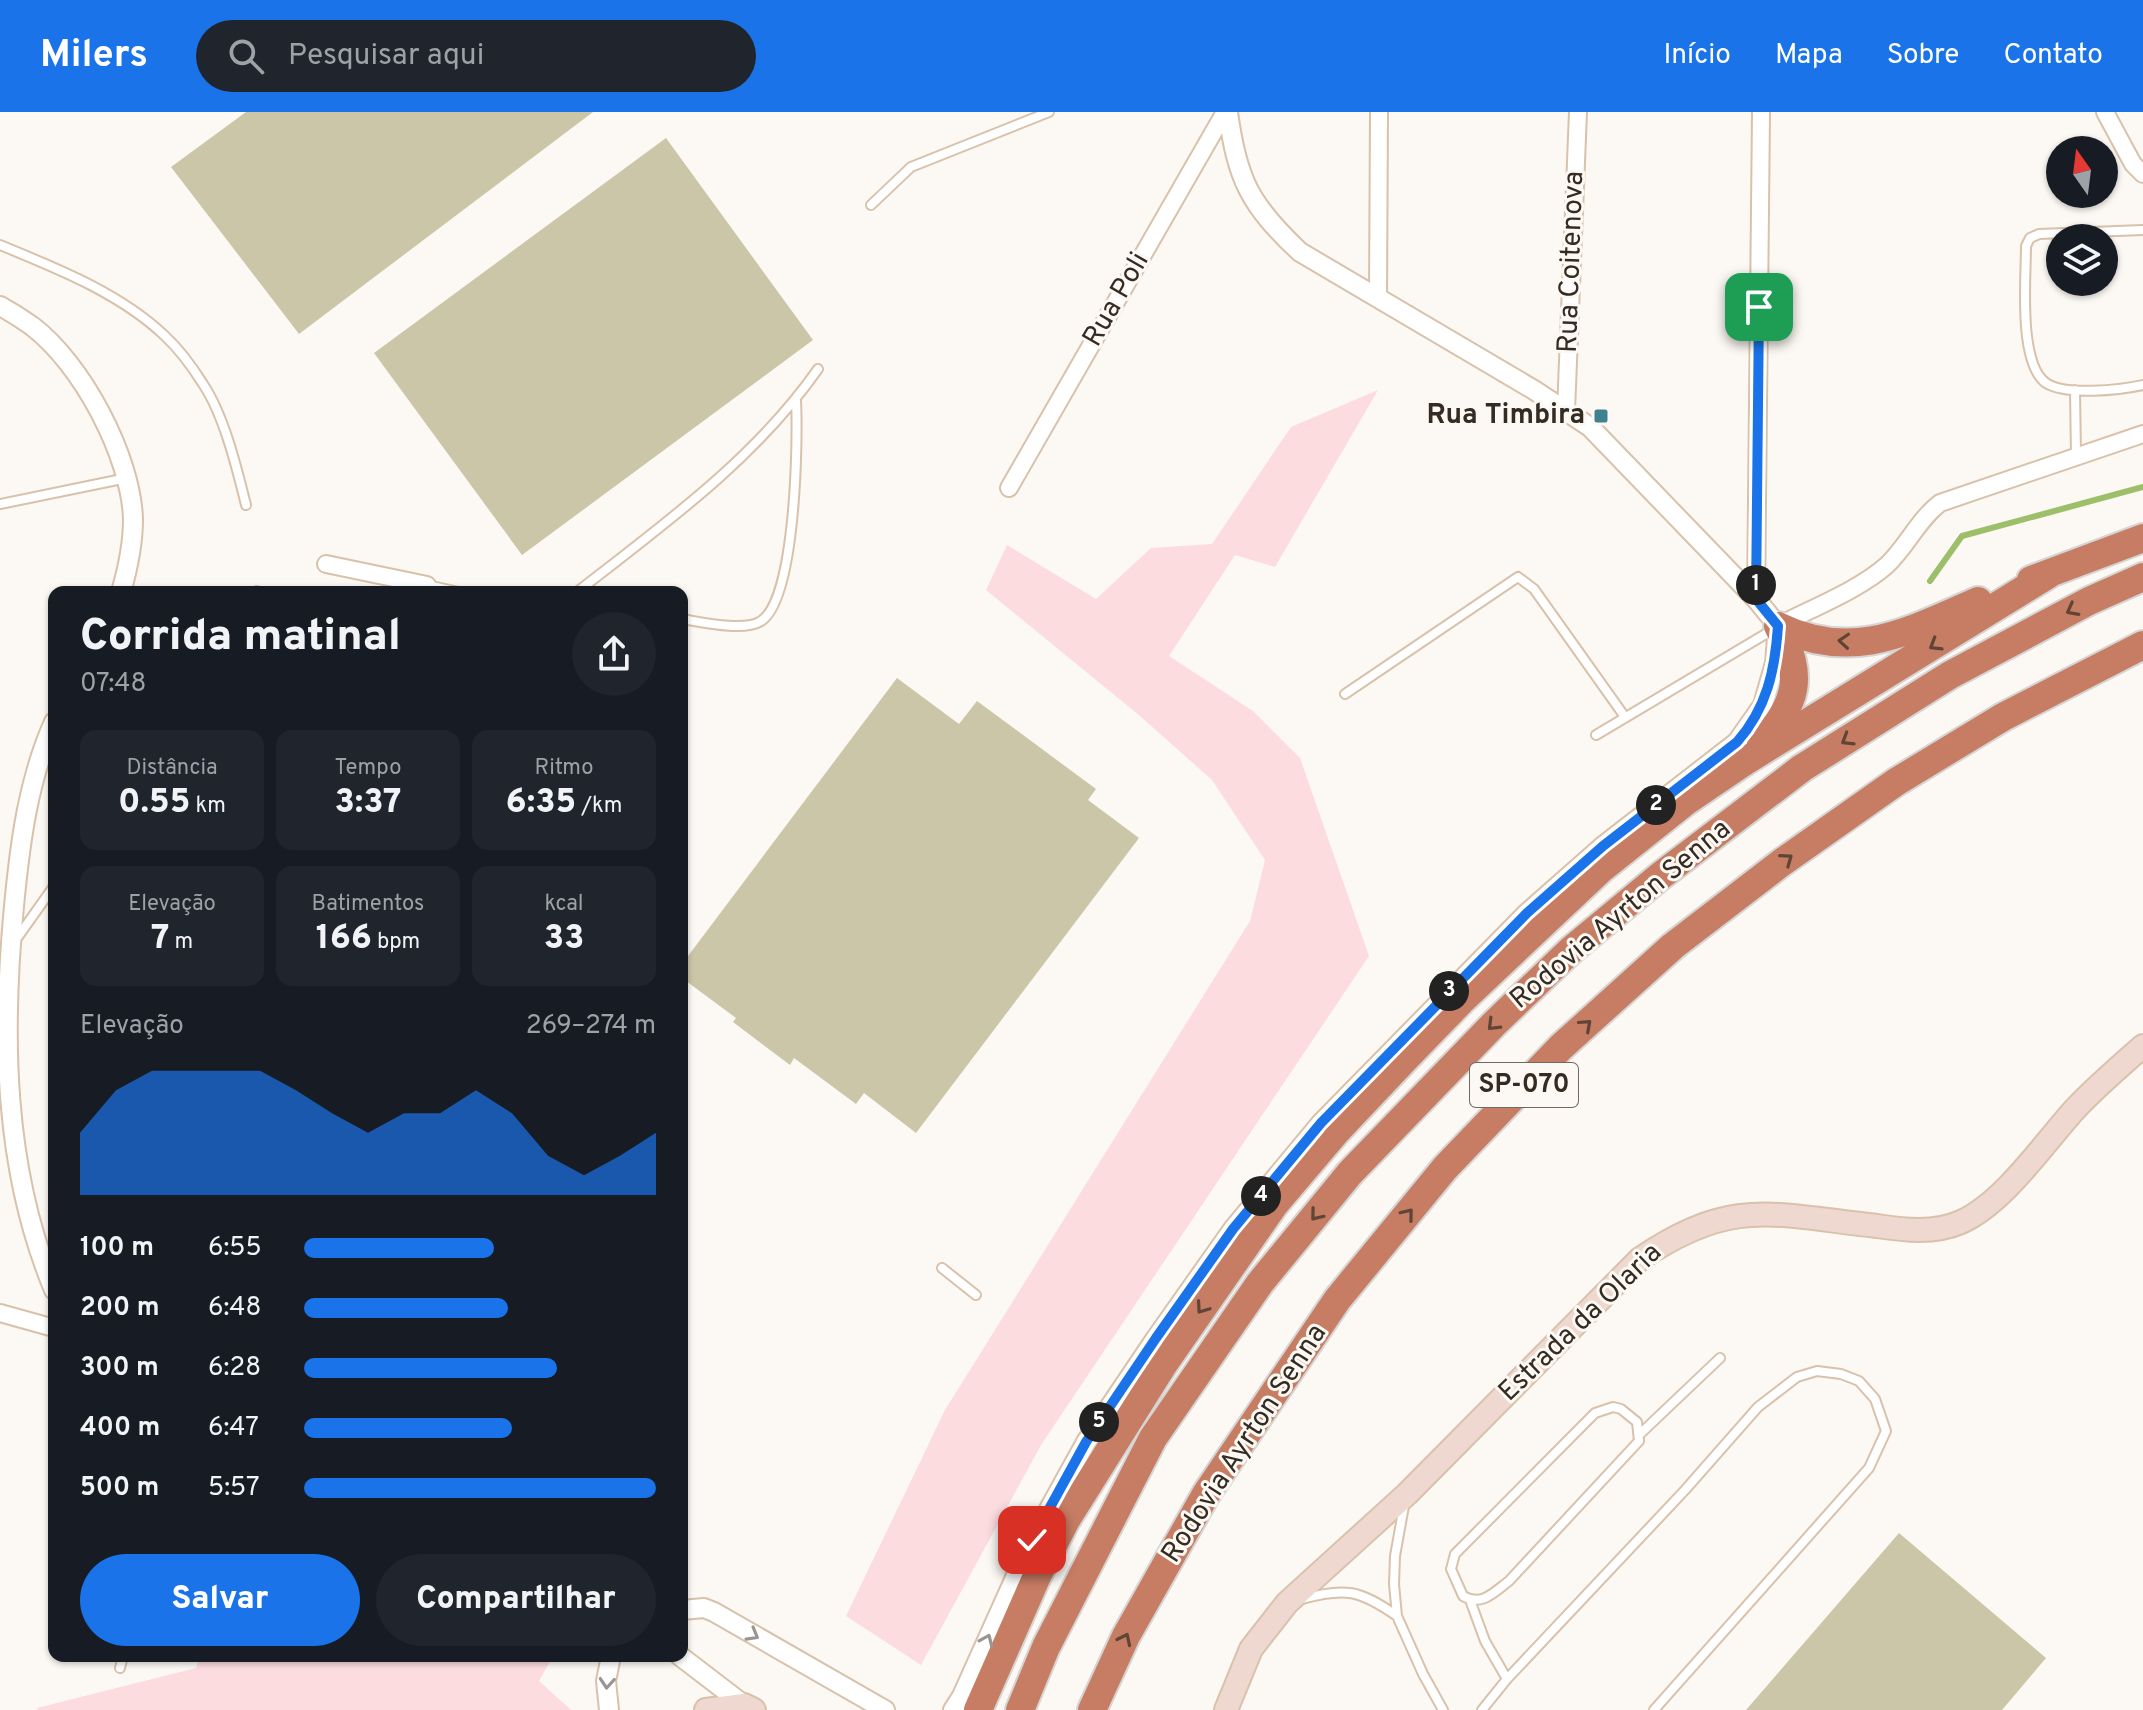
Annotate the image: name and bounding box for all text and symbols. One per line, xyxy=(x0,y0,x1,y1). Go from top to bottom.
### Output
search box xyxy=(196,20,756,92)
text: Milers xyxy=(40,32,148,81)
icon: search xyxy=(224,34,268,78)
text: Pesquisar aqui xyxy=(288,38,484,75)
text: Início xyxy=(1663,38,1731,74)
text: Mapa xyxy=(1775,38,1843,74)
text: Sobre xyxy=(1887,38,1959,74)
text: Contato xyxy=(2003,38,2103,74)
north arrow xyxy=(2046,136,2118,208)
map controls xyxy=(2046,136,2118,296)
street label: Rua Coitenova xyxy=(1551,170,1593,354)
button: layers xyxy=(2046,224,2118,296)
street label: Rua Poli xyxy=(1076,246,1158,354)
pin xyxy=(1725,273,1793,341)
icon: arrive xyxy=(1737,285,1781,329)
place label: Rua Timbira xyxy=(1427,398,1585,434)
marker: Rua Timbira xyxy=(1592,407,1610,425)
pin: 1 xyxy=(1736,565,1776,605)
text: 1 xyxy=(1752,571,1760,598)
one-way arrow xyxy=(2066,600,2081,615)
text: Corrida matinal xyxy=(80,610,401,666)
button: share xyxy=(572,612,656,696)
one-way arrow xyxy=(1837,633,1850,650)
one-way arrow xyxy=(1929,635,1944,650)
text: 07:48 xyxy=(80,668,146,701)
one-way arrow xyxy=(1841,730,1856,745)
text: Distância xyxy=(126,755,218,782)
text: Tempo xyxy=(335,755,401,782)
text: Ritmo xyxy=(535,755,593,782)
text: 0.55 xyxy=(118,782,190,825)
text: 3:37 xyxy=(335,782,401,825)
text: 6:35 xyxy=(506,782,576,825)
pin: 2 xyxy=(1636,785,1676,825)
text: 2 xyxy=(1649,791,1663,818)
text: km xyxy=(190,793,226,820)
text: /km xyxy=(576,793,622,820)
street label: Rodovia Ayrton Senna xyxy=(1503,812,1739,1018)
one-way arrow xyxy=(1778,855,1792,869)
text: Elevação xyxy=(128,891,216,918)
text: Batimentos xyxy=(312,891,424,918)
text: kcal xyxy=(544,891,584,918)
text: 7 xyxy=(151,918,169,961)
text: 166 xyxy=(316,918,372,961)
text: 33 xyxy=(544,918,584,961)
text: m xyxy=(169,929,193,956)
text: bpm xyxy=(372,929,420,956)
pin: 3 xyxy=(1429,971,1469,1011)
text: 3 xyxy=(1442,977,1456,1004)
text: Elevação xyxy=(80,1010,184,1043)
text: 269–274 m xyxy=(526,1010,656,1043)
one-way arrow xyxy=(1487,1016,1502,1030)
one-way arrow xyxy=(1577,1019,1591,1034)
road number: SP-070 xyxy=(1470,1063,1578,1107)
pin: 4 xyxy=(1241,1176,1281,1216)
text: 4 xyxy=(1254,1182,1268,1209)
one-way arrow xyxy=(1311,1206,1325,1221)
one-way arrow xyxy=(1398,1209,1413,1223)
text: 100 m xyxy=(80,1232,154,1265)
text: 6:55 xyxy=(208,1232,262,1265)
street label: Estrada da Olaria xyxy=(1492,1236,1670,1410)
text: 200 m xyxy=(80,1292,159,1325)
text: 6:48 xyxy=(208,1292,261,1325)
one-way arrow xyxy=(1197,1300,1212,1314)
street label: Rodovia Ayrton Senna xyxy=(1154,1318,1336,1570)
text: 300 m xyxy=(80,1352,159,1385)
text: 6:28 xyxy=(208,1352,261,1385)
pin: 5 xyxy=(1079,1402,1119,1442)
text: 5 xyxy=(1092,1408,1106,1435)
text: 400 m xyxy=(80,1412,160,1445)
text: 6:47 xyxy=(208,1412,259,1445)
text: 500 m xyxy=(80,1472,159,1505)
text: 5:57 xyxy=(208,1472,259,1505)
pin xyxy=(998,1506,1066,1574)
icon: check xyxy=(1010,1518,1054,1562)
button: Salvar xyxy=(80,1554,360,1646)
button: Compartilhar xyxy=(376,1554,656,1646)
one-way arrow xyxy=(744,1625,759,1641)
one-way arrow xyxy=(1115,1633,1131,1648)
one-way arrow xyxy=(977,1634,993,1648)
one-way arrow xyxy=(599,1677,616,1690)

